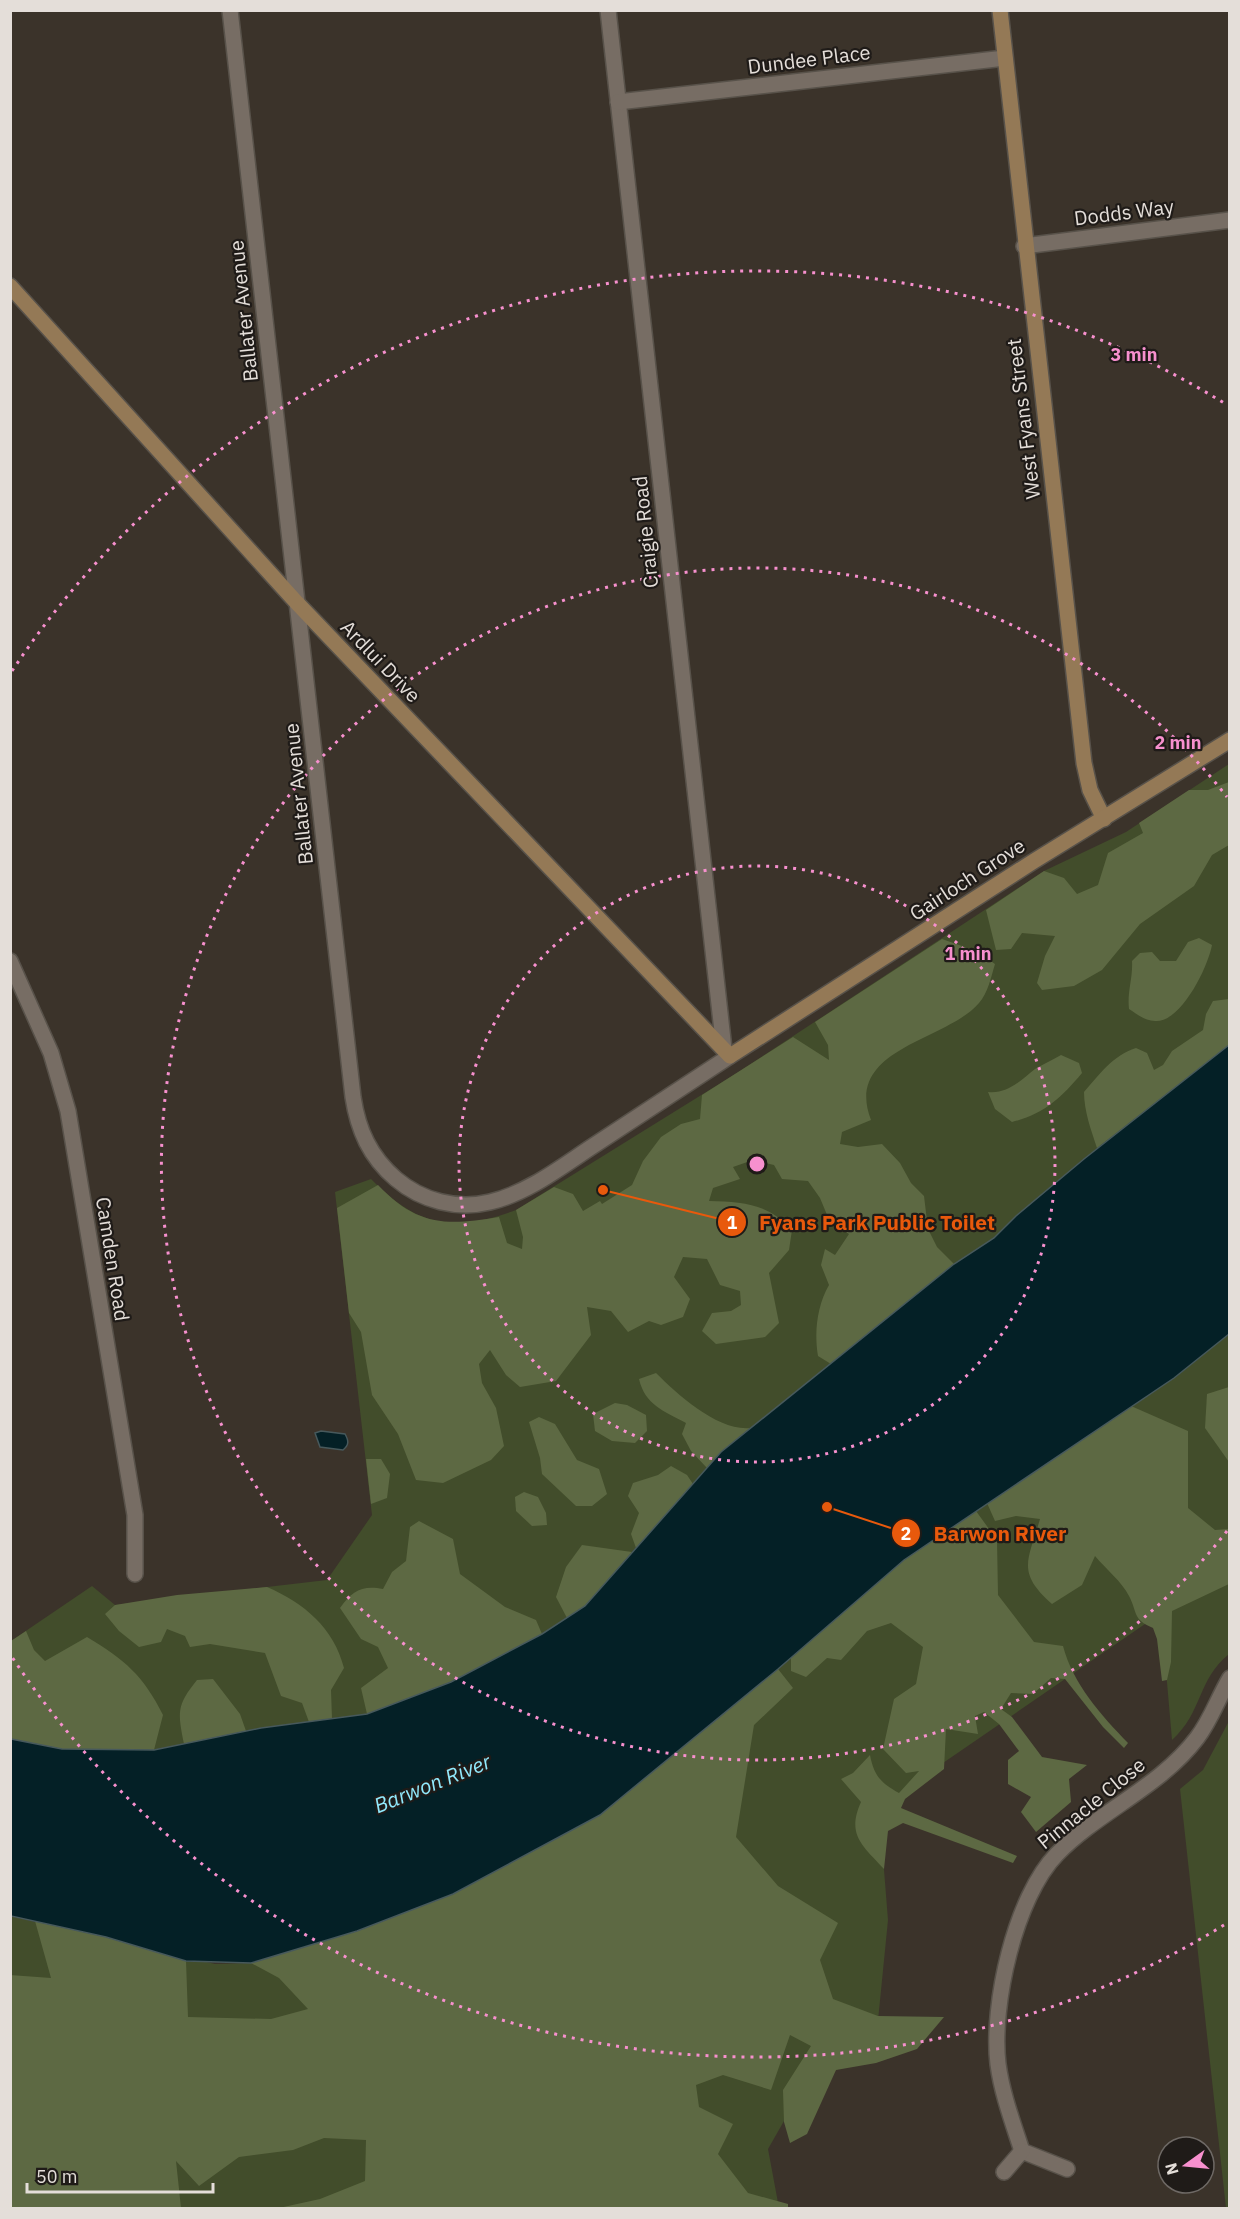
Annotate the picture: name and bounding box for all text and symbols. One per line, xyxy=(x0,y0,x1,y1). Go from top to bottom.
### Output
street label: Dundee Place xyxy=(746,38,872,80)
street label: Dodds Way xyxy=(1072,192,1176,232)
street label: Ballater Avenue xyxy=(222,239,264,383)
street label: West Fyans Street xyxy=(1000,337,1046,501)
text: 3 min xyxy=(1110,343,1158,366)
street label: Craigie Road xyxy=(626,475,664,589)
street label: Ardlui Drive xyxy=(335,614,427,708)
street label: Ballater Avenue xyxy=(277,722,319,866)
text: 2 min xyxy=(1154,731,1202,754)
street label: Gairloch Grove xyxy=(904,832,1030,926)
text: 1 min xyxy=(944,942,992,965)
centre of rings xyxy=(747,1154,767,1174)
street label: Camden Road xyxy=(90,1195,136,1323)
callout: Fyans Park Public Toilet xyxy=(717,1203,1007,1242)
text: Fyans Park Public Toilet xyxy=(759,1208,995,1236)
text: 1 xyxy=(727,1211,738,1234)
callout: Barwon River xyxy=(891,1514,1078,1553)
text: Barwon River xyxy=(934,1519,1067,1547)
text: 2 xyxy=(901,1522,911,1545)
water label: Barwon River xyxy=(369,1746,496,1819)
street label: Pinnacle Close xyxy=(1031,1751,1151,1855)
north arrow xyxy=(1156,2135,1216,2195)
scale bar xyxy=(27,2156,213,2194)
text: N xyxy=(1160,2161,1183,2177)
text: 50 m xyxy=(36,2165,78,2188)

